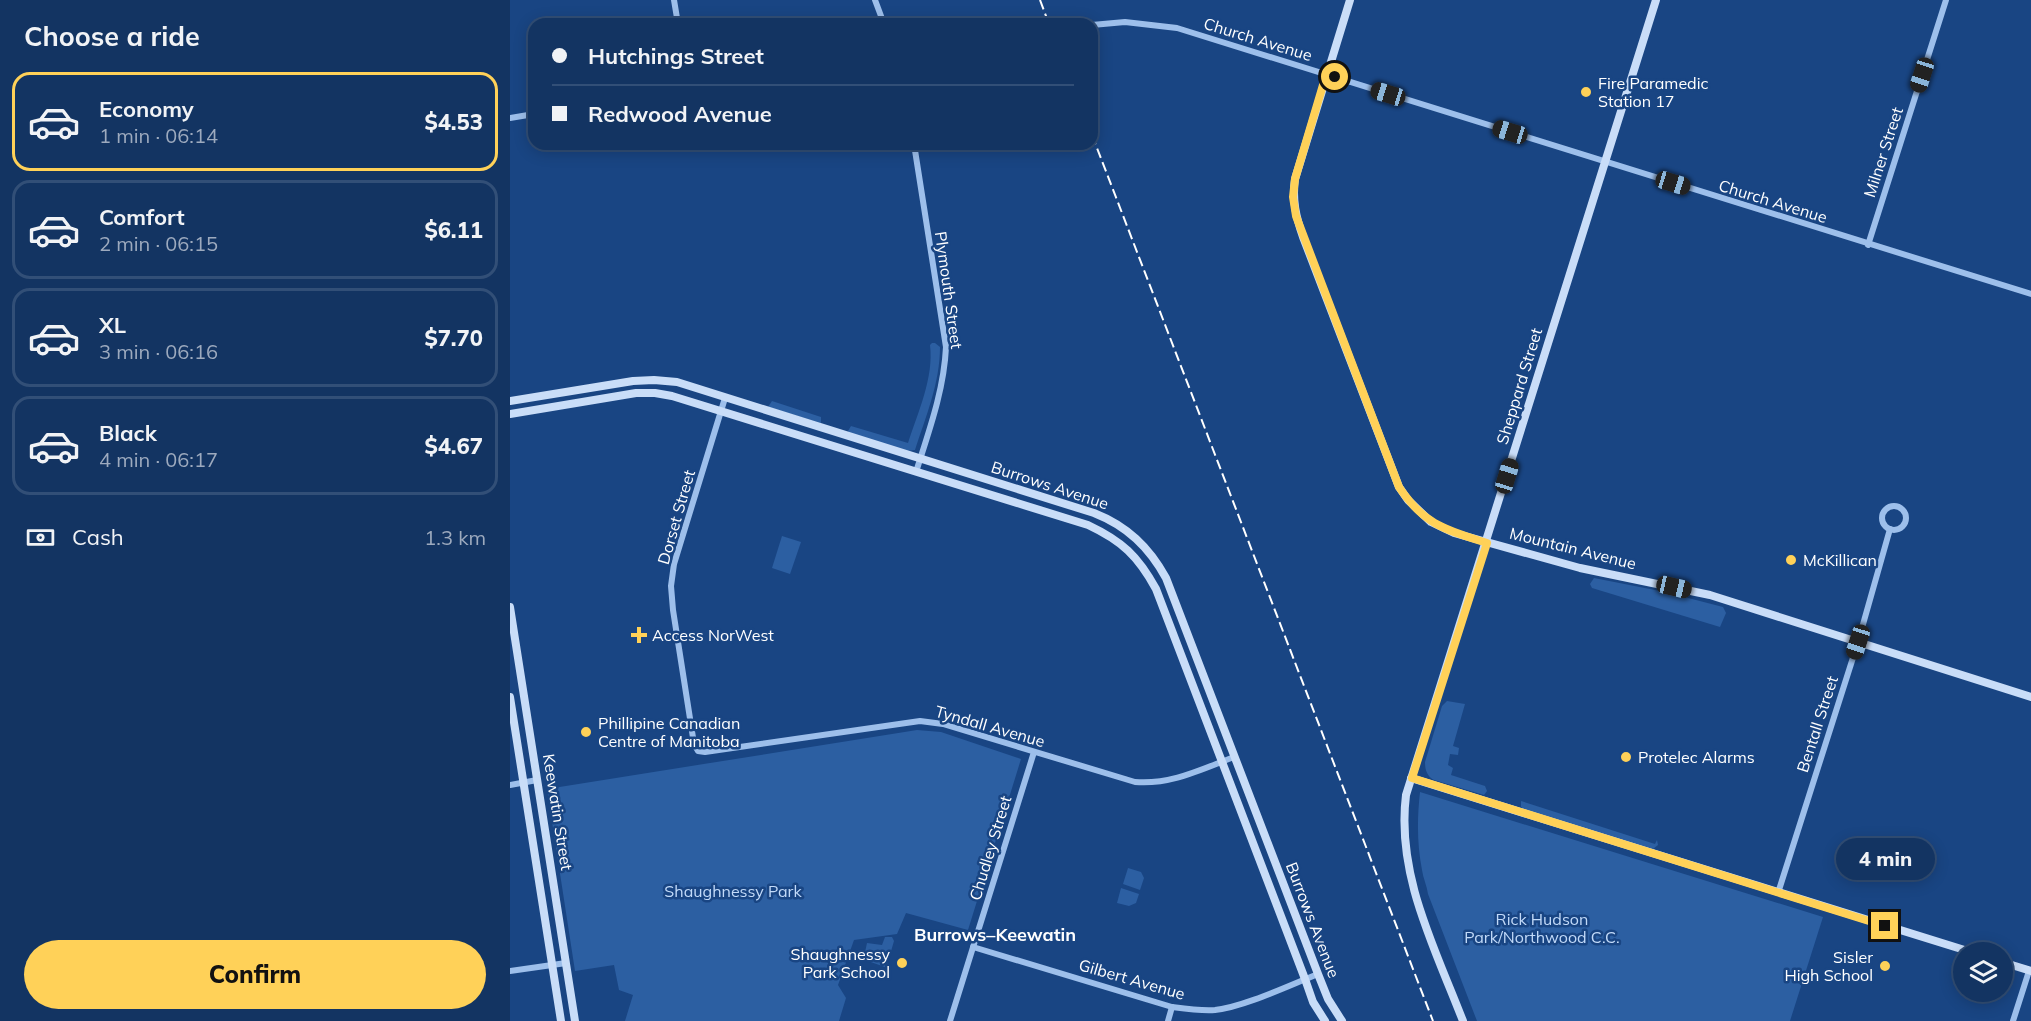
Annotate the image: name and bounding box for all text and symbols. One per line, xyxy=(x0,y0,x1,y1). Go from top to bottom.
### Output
street label: Church Avenue xyxy=(1201,13,1315,65)
text: Choose a ride xyxy=(24,19,200,53)
text: Hutchings Street xyxy=(588,42,764,70)
car xyxy=(1908,55,1936,95)
route start xyxy=(1321,63,1348,90)
place label: Fire Paramedic Station 17 xyxy=(1598,73,1709,111)
car xyxy=(1368,80,1408,108)
marker: Fire Paramedic Station 17 xyxy=(1579,85,1593,99)
icon: car xyxy=(27,95,81,149)
text: Economy xyxy=(99,95,194,123)
text: Redwood Avenue xyxy=(588,100,772,128)
street label: Milner Street xyxy=(1859,104,1907,200)
text: $4.53 xyxy=(424,108,483,136)
car xyxy=(1490,118,1530,146)
text: 1 min · 06:14 xyxy=(99,123,218,148)
car xyxy=(1653,169,1693,197)
street label: Church Avenue xyxy=(1716,175,1830,227)
icon: car xyxy=(27,203,81,257)
text: Comfort xyxy=(99,203,185,231)
text: $6.11 xyxy=(424,216,483,244)
street label: Plymouth Street xyxy=(931,230,967,350)
text: 2 min · 06:15 xyxy=(99,231,218,256)
icon: car xyxy=(27,311,81,365)
text: XL xyxy=(99,311,126,339)
text: $7.70 xyxy=(424,324,483,352)
street label: Sheppard Street xyxy=(1492,325,1546,447)
text: 3 min · 06:16 xyxy=(99,339,218,364)
icon: car xyxy=(27,419,81,473)
text: Black xyxy=(99,419,157,447)
text: $4.67 xyxy=(424,432,483,460)
text: 4 min · 06:17 xyxy=(99,447,218,472)
car xyxy=(1493,456,1521,496)
street label: Burrows Avenue xyxy=(989,457,1111,513)
street label: Dorset Street xyxy=(653,467,699,567)
icon: cash xyxy=(24,521,57,554)
text: Cash xyxy=(72,523,124,551)
street label: Mountain Avenue xyxy=(1508,523,1638,573)
text: 1.3 km xyxy=(424,525,486,550)
place label: McKillican xyxy=(1803,550,1877,570)
marker: McKillican xyxy=(1784,553,1798,567)
car xyxy=(1654,574,1694,600)
car xyxy=(1844,622,1872,662)
place label: Access NorWest xyxy=(652,625,774,645)
marker: Access NorWest xyxy=(630,626,648,644)
street label: Bentall Street xyxy=(1792,673,1842,775)
street label: Tyndall Avenue xyxy=(933,701,1047,751)
place label: Phillipine Canadian Centre of Manitoba xyxy=(598,713,740,751)
marker: Phillipine Canadian Centre of Manitoba xyxy=(579,725,593,739)
place label: Protelec Alarms xyxy=(1638,747,1755,767)
marker: Protelec Alarms xyxy=(1619,750,1633,764)
street label: Keewatin Street xyxy=(539,752,577,872)
street label: Chudley Street xyxy=(965,793,1016,903)
callout: 4 min xyxy=(1836,839,1934,881)
text: 4 min xyxy=(1859,846,1912,871)
street label: Burrows Avenue xyxy=(1282,859,1344,981)
park label: Shaughnessy Park xyxy=(664,881,802,901)
park label: Rick Hudson Park/Northwood C.C. xyxy=(1464,909,1620,947)
route end xyxy=(1871,912,1898,939)
district label: Burrows–Keewatin xyxy=(914,923,1076,946)
button: Confirm xyxy=(24,940,486,1009)
map controls xyxy=(1953,942,2013,1002)
button: layers xyxy=(1953,942,2013,1002)
place label: Shaughnessy Park School xyxy=(791,944,890,982)
place label: Sisler High School xyxy=(1784,947,1873,985)
street label: Gilbert Avenue xyxy=(1077,954,1187,1004)
marker: Shaughnessy Park School xyxy=(895,956,909,970)
marker: Sisler High School xyxy=(1878,959,1892,973)

